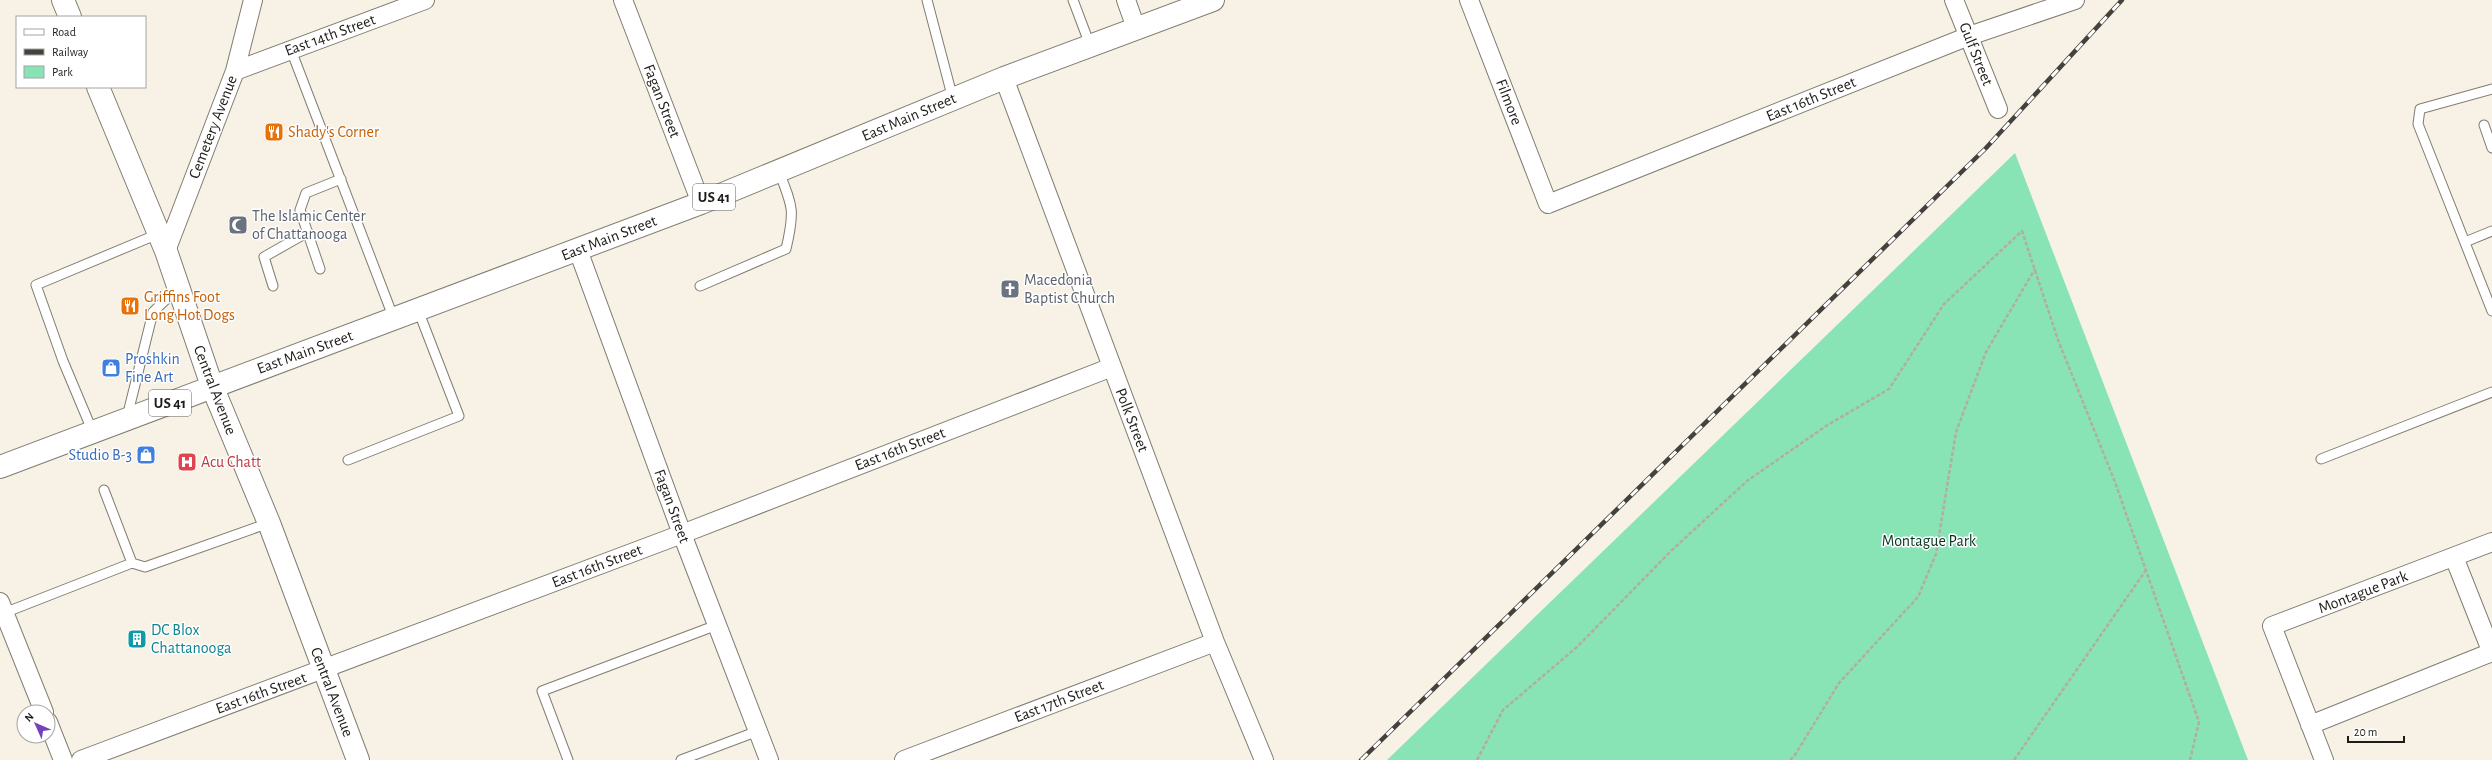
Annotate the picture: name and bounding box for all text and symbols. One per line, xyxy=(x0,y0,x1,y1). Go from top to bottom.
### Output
street label: East 14th Street xyxy=(282,11,378,59)
legend xyxy=(16,16,146,88)
street label: Gulf Street xyxy=(1956,20,1996,88)
text: Road xyxy=(52,26,76,38)
text: Railway xyxy=(52,46,88,59)
street label: Fagan Street xyxy=(641,62,683,140)
text: Park xyxy=(52,66,73,78)
street label: Cemetery Avenue xyxy=(186,73,241,181)
street label: East 16th Street xyxy=(1764,74,1858,124)
street label: Filmore xyxy=(1493,77,1525,127)
street label: East Main Street xyxy=(860,90,958,144)
restaurant icon: Shady's Corner xyxy=(263,121,285,143)
place label: Shady's Corner xyxy=(288,124,380,141)
road number: US 41 xyxy=(693,184,735,210)
place label: The Islamic Center of Chattanooga xyxy=(252,208,366,242)
street label: East Main Street xyxy=(559,212,659,264)
mosque icon: The Islamic Center of Chattanooga xyxy=(227,214,249,236)
place label: Macedonia Baptist Church xyxy=(1024,272,1115,306)
church icon: Macedonia Baptist Church xyxy=(999,278,1021,300)
place label: Griffins Foot Long Hot Dogs xyxy=(144,289,235,323)
restaurant icon: Griffins Foot Long Hot Dogs xyxy=(119,295,141,317)
street label: East Main Street xyxy=(255,327,355,377)
street label: Central Avenue xyxy=(191,343,239,437)
place label: Proshkin Fine Art xyxy=(125,351,180,385)
shop icon: Proshkin Fine Art xyxy=(100,357,122,379)
street label: Polk Street xyxy=(1113,386,1151,454)
road number: US 41 xyxy=(149,390,191,416)
street label: East 16th Street xyxy=(853,424,947,474)
shop icon: Studio B-3 xyxy=(135,444,157,466)
place label: Studio B-3 xyxy=(68,447,132,463)
hospital icon: Acu Chatt xyxy=(176,451,198,473)
place label: Acu Chatt xyxy=(201,454,261,470)
street label: Fagan Street xyxy=(651,467,693,545)
park label: Montague Park xyxy=(1882,533,1977,549)
street label: East 16th Street xyxy=(550,541,644,591)
street label: Montague Park xyxy=(2316,567,2411,616)
place label: DC Blox Chattanooga xyxy=(151,622,231,656)
building icon: DC Blox Chattanooga xyxy=(126,628,148,650)
street label: Central Avenue xyxy=(308,645,356,739)
street label: East 16th Street xyxy=(214,669,308,717)
street label: East 17th Street xyxy=(1012,677,1106,725)
north arrow xyxy=(16,704,56,744)
text: N xyxy=(23,711,36,724)
scale bar xyxy=(2348,718,2404,744)
text: 20 m xyxy=(2354,726,2377,738)

